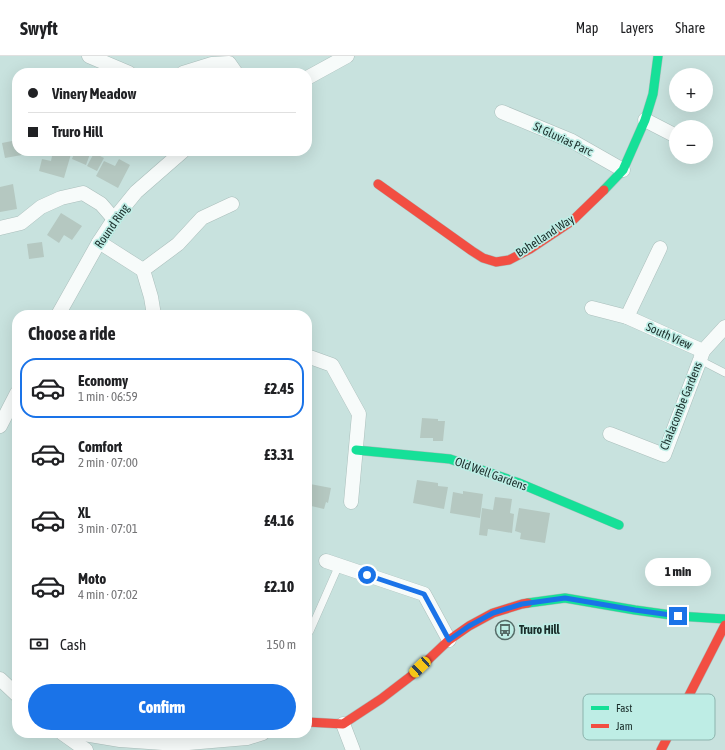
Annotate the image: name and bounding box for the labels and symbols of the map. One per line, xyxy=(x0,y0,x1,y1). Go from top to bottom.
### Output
street label: St Gluvias Parc xyxy=(531,119,595,159)
street label: Round Ring xyxy=(92,201,133,251)
street label: Bohelland Way xyxy=(513,212,577,260)
street label: South View xyxy=(644,320,694,352)
street label: Chalacombe Gardens xyxy=(657,360,705,452)
street label: Old Well Gardens xyxy=(453,454,529,494)
callout: 1 min xyxy=(645,558,711,586)
route start xyxy=(358,566,376,584)
route end xyxy=(669,607,687,625)
bus stop icon: Truro Hill xyxy=(494,619,516,641)
place label: Truro Hill xyxy=(519,623,561,637)
car xyxy=(407,654,433,680)
legend xyxy=(583,694,715,740)
text: Fast xyxy=(616,702,632,714)
text: Jam xyxy=(616,720,633,732)

